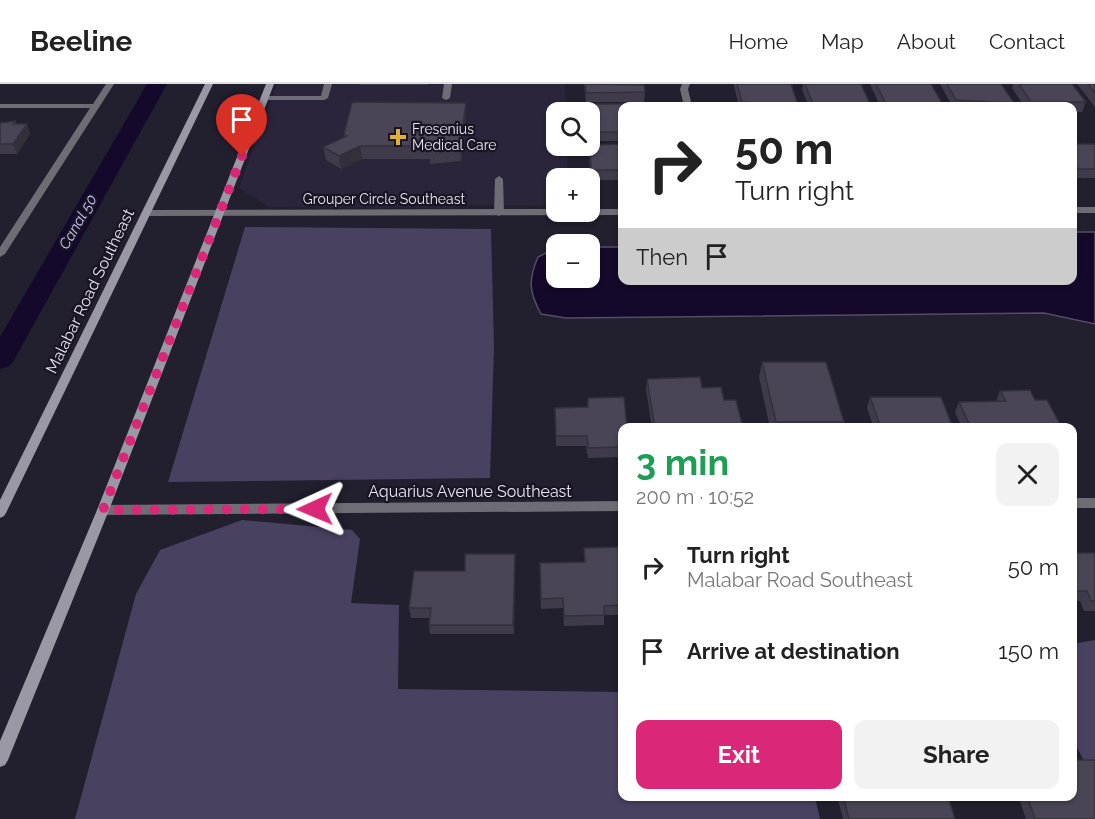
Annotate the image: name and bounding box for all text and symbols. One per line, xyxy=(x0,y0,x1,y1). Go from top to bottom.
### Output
text: Beeline xyxy=(30,25,132,58)
text: Home xyxy=(729,29,788,54)
text: Map xyxy=(821,29,864,54)
text: About xyxy=(897,29,956,54)
text: Contact xyxy=(989,29,1065,54)
pin xyxy=(216,94,267,156)
map controls xyxy=(546,102,600,288)
button: search xyxy=(546,102,600,156)
icon: arrive xyxy=(225,103,258,136)
place label: Fresenius Medical Care xyxy=(412,121,497,153)
text: 50 m xyxy=(735,125,833,174)
icon: right xyxy=(636,126,714,204)
marker: Fresenius Medical Care xyxy=(389,128,407,146)
button: + xyxy=(546,168,600,222)
text: Turn right xyxy=(735,175,854,206)
water label: Canal 50 xyxy=(55,191,101,253)
street label: Grouper Circle Southeast xyxy=(303,191,465,207)
street label: Malabar Road Southeast xyxy=(42,205,138,376)
button: − xyxy=(546,234,600,288)
icon: arrive xyxy=(700,240,733,273)
text: Then xyxy=(636,244,688,270)
text: 3 min xyxy=(636,441,729,483)
button: close xyxy=(996,443,1059,506)
position arrow xyxy=(283,477,347,541)
street label: Aquarius Avenue Southeast xyxy=(368,482,572,501)
text: 200 m · 10:52 xyxy=(636,485,754,509)
text: Turn right xyxy=(687,542,790,568)
icon: right xyxy=(636,551,669,584)
text: 50 m xyxy=(1008,554,1059,580)
text: Malabar Road Southeast xyxy=(687,568,913,592)
icon: arrive xyxy=(636,635,669,668)
text: Arrive at destination xyxy=(687,638,900,664)
text: 150 m xyxy=(998,638,1059,664)
button: Exit xyxy=(636,720,842,789)
button: Share xyxy=(854,720,1059,789)

